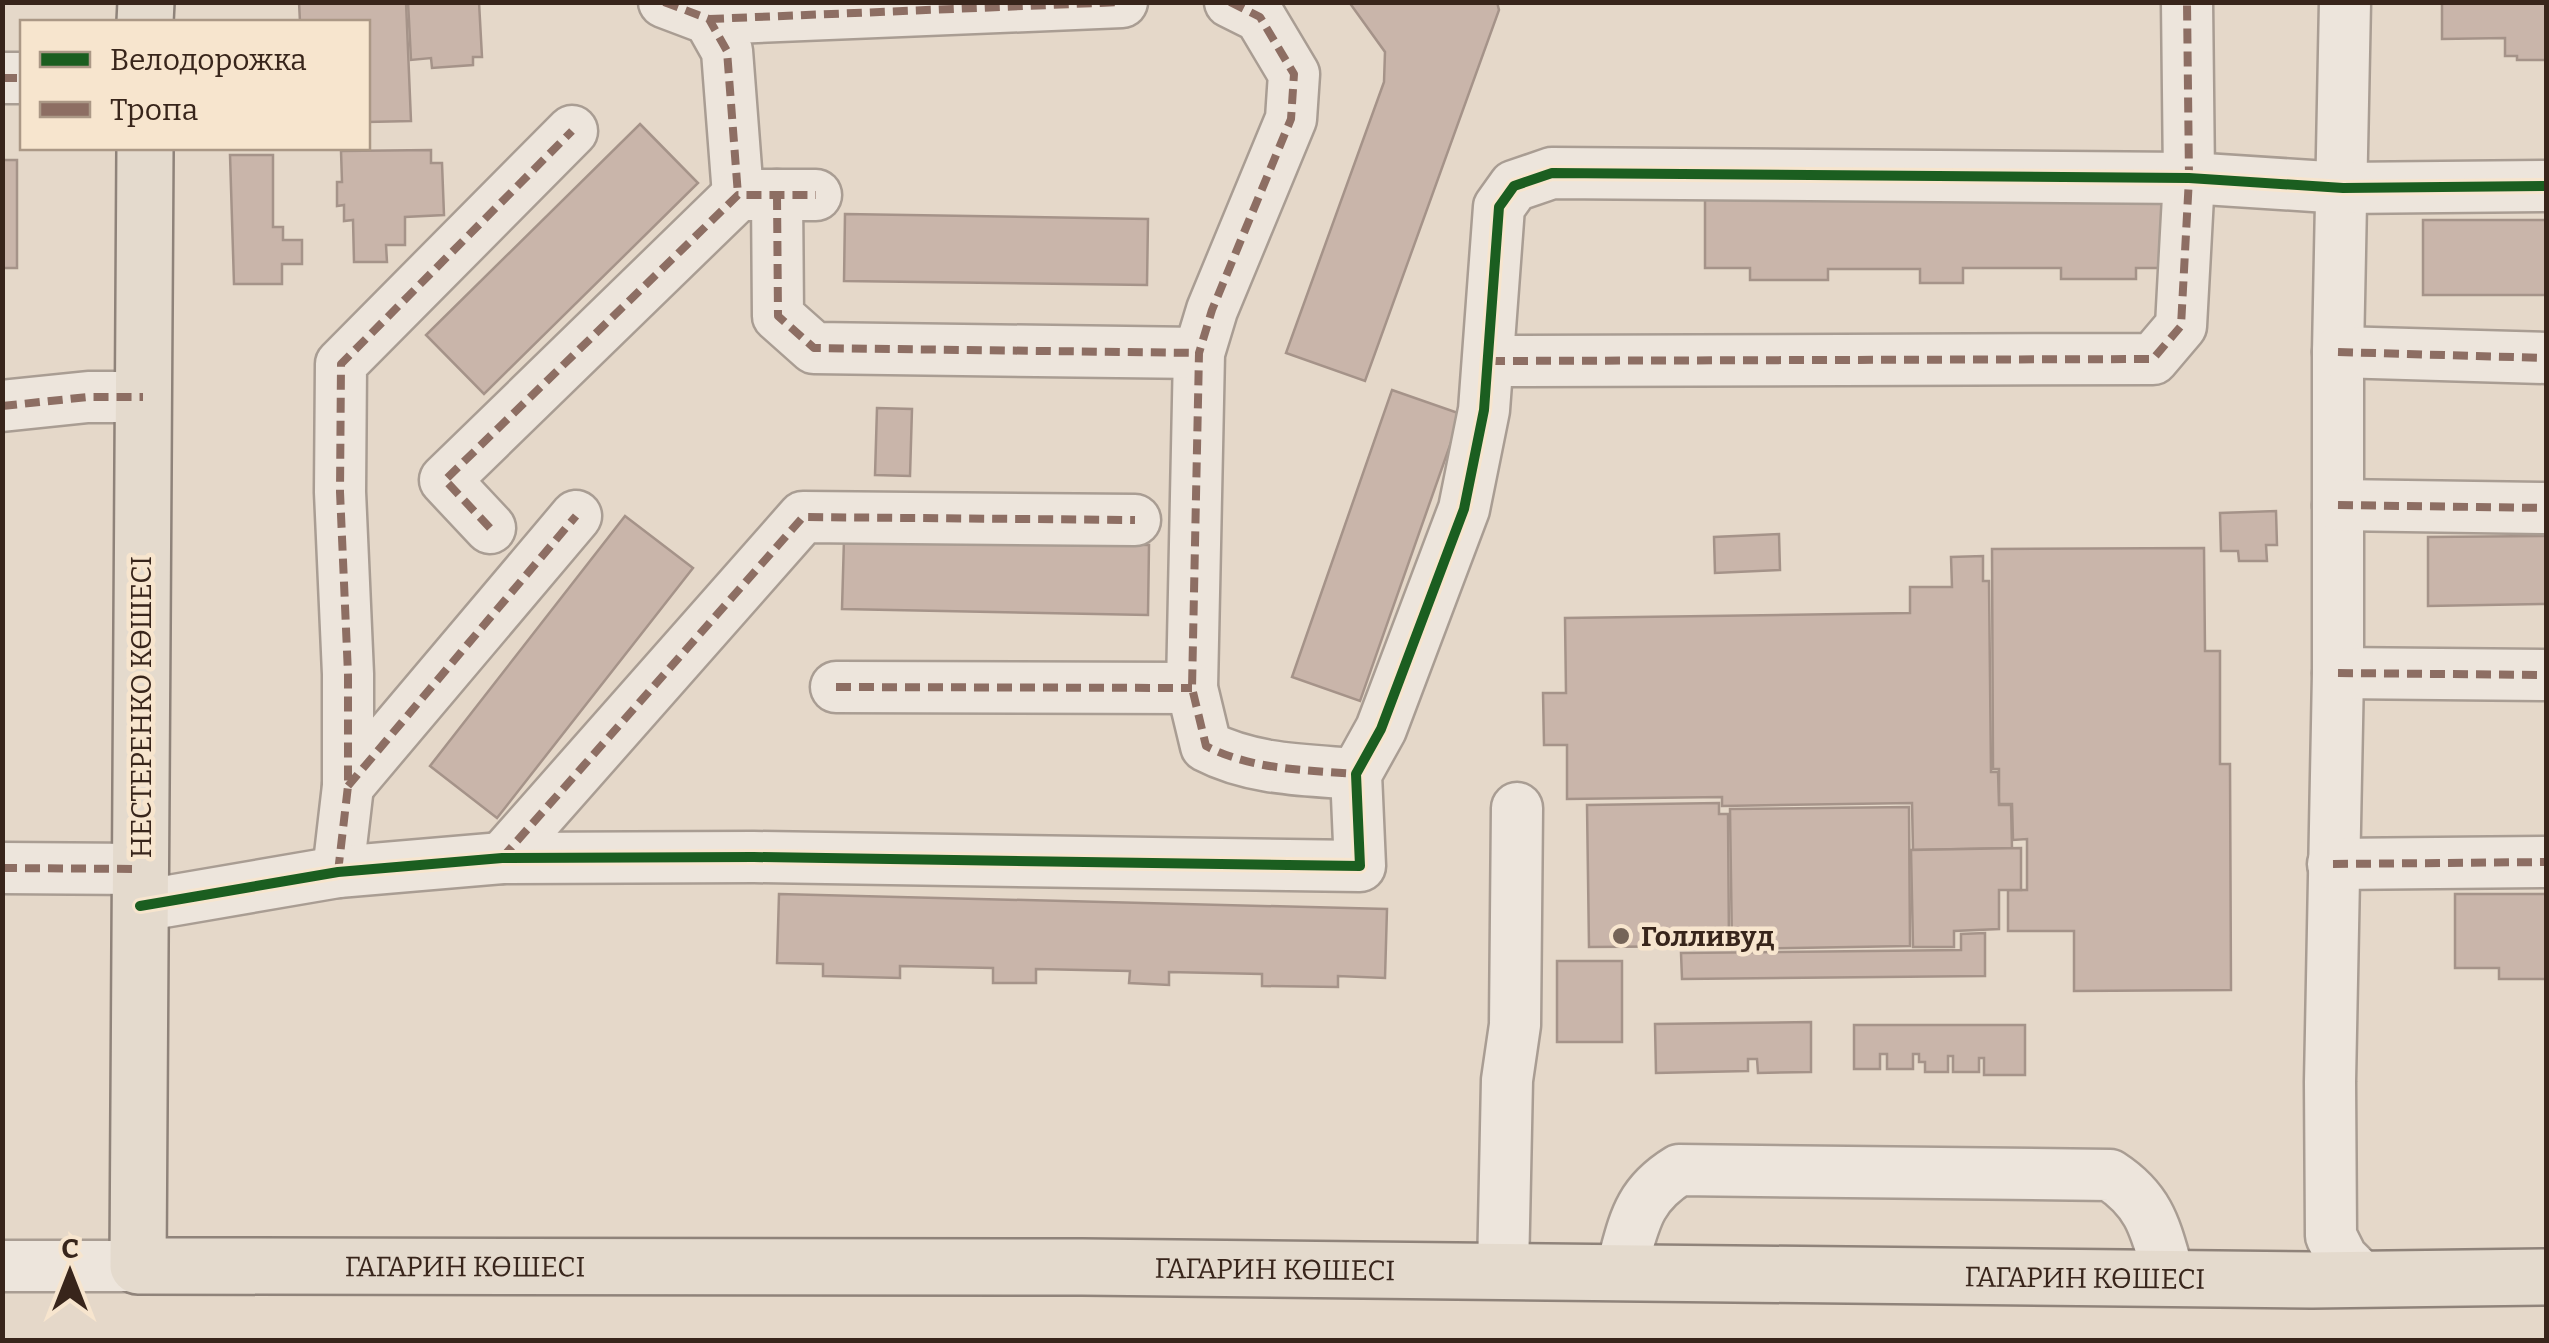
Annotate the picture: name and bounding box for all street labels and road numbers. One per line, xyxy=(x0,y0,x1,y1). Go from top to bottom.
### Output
street label: НЕСТЕРЕНКО КӨШЕСІ xyxy=(125,556,158,858)
street label: ГАГАРИН КӨШЕСІ xyxy=(345,1250,585,1283)
street label: ГАГАРИН КӨШЕСІ xyxy=(1154,1252,1395,1287)
street label: ГАГАРИН КӨШЕСІ xyxy=(1964,1260,2205,1296)

